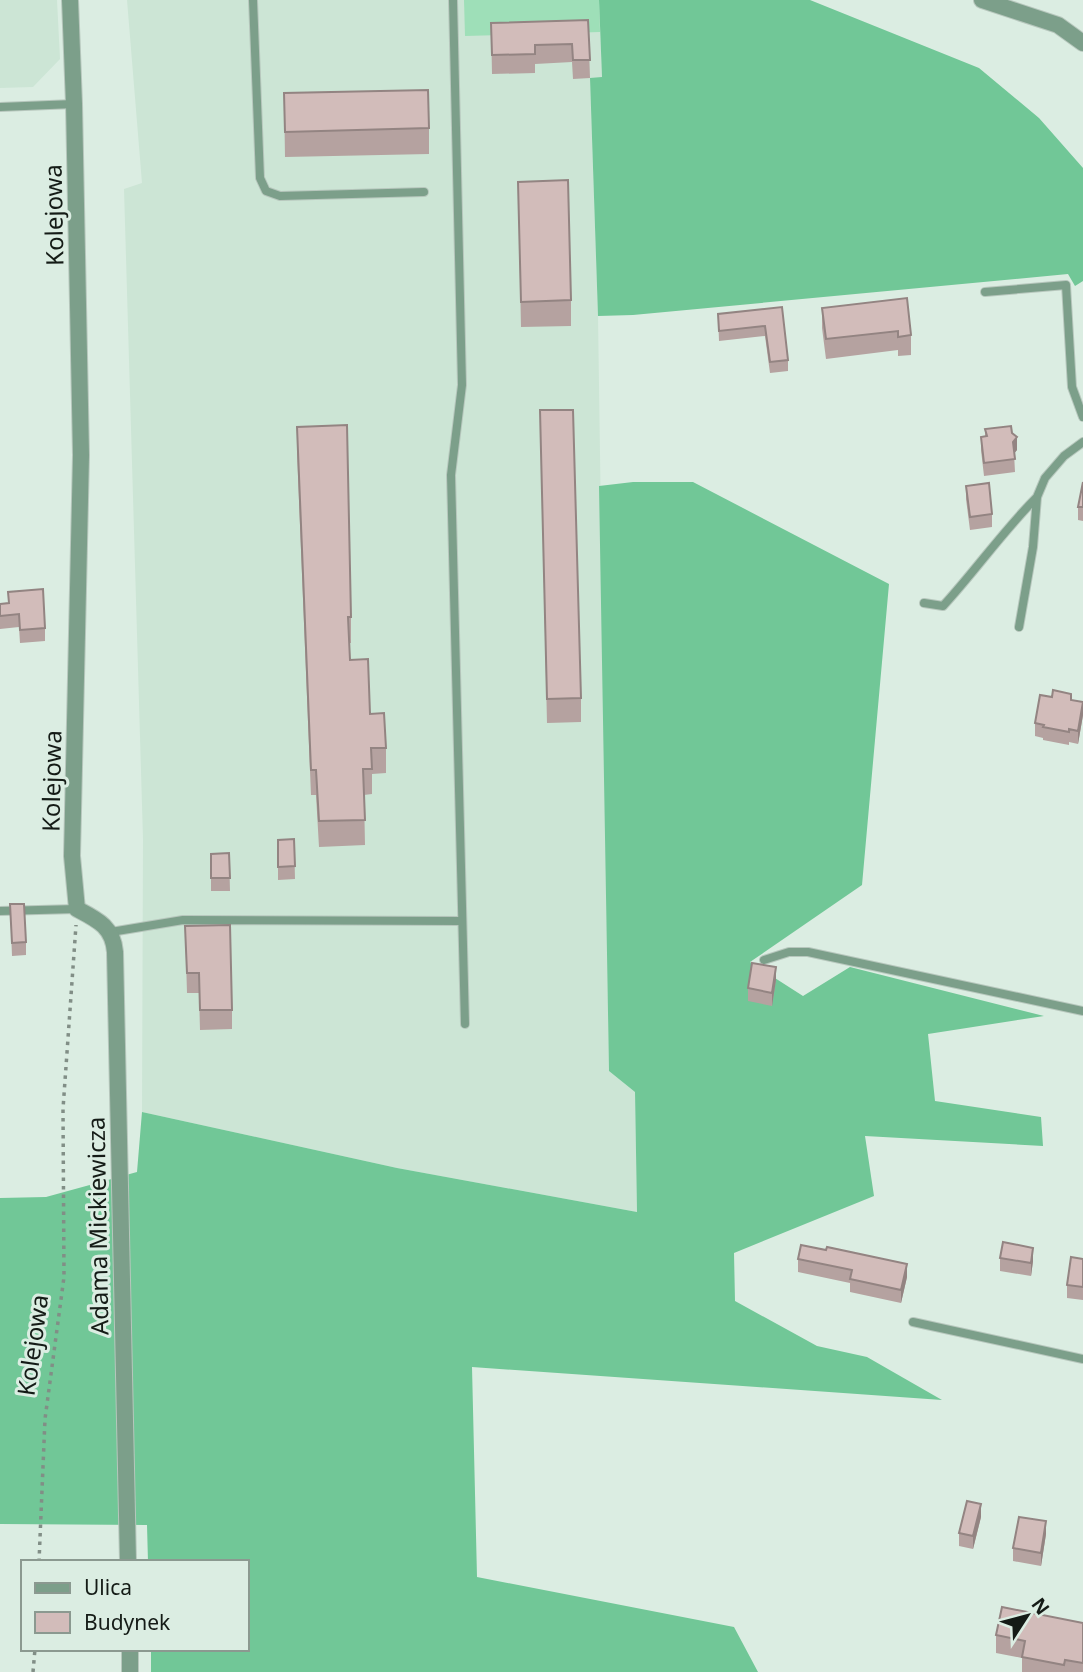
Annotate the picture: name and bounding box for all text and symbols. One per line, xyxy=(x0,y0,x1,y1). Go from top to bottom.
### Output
street label: Kolejowa xyxy=(36,164,70,266)
street label: Kolejowa xyxy=(34,730,68,832)
street label: Adama Mickiewicza xyxy=(79,1116,115,1336)
street label: Kolejowa xyxy=(9,1292,55,1398)
legend xyxy=(21,1560,248,1651)
text: Ulica xyxy=(84,1573,132,1601)
north arrow xyxy=(992,1581,1062,1651)
text: N xyxy=(1026,1592,1056,1620)
text: Budynek xyxy=(84,1608,171,1636)

